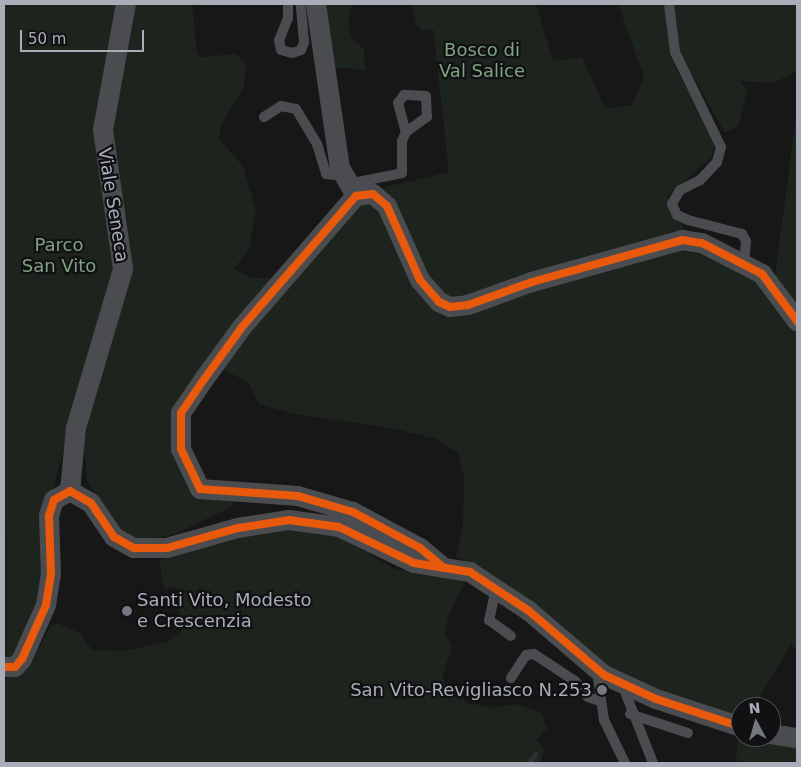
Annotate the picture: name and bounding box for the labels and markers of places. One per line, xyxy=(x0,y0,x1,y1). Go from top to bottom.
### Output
place label: Santi Vito, Modesto e Crescenzia xyxy=(137,590,312,632)
marker: Santi Vito, Modesto e Crescenzia xyxy=(121,605,133,617)
place label: San Vito-Revigliasco N.253 xyxy=(350,679,592,701)
marker: San Vito-Revigliasco N.253 xyxy=(596,684,608,696)

